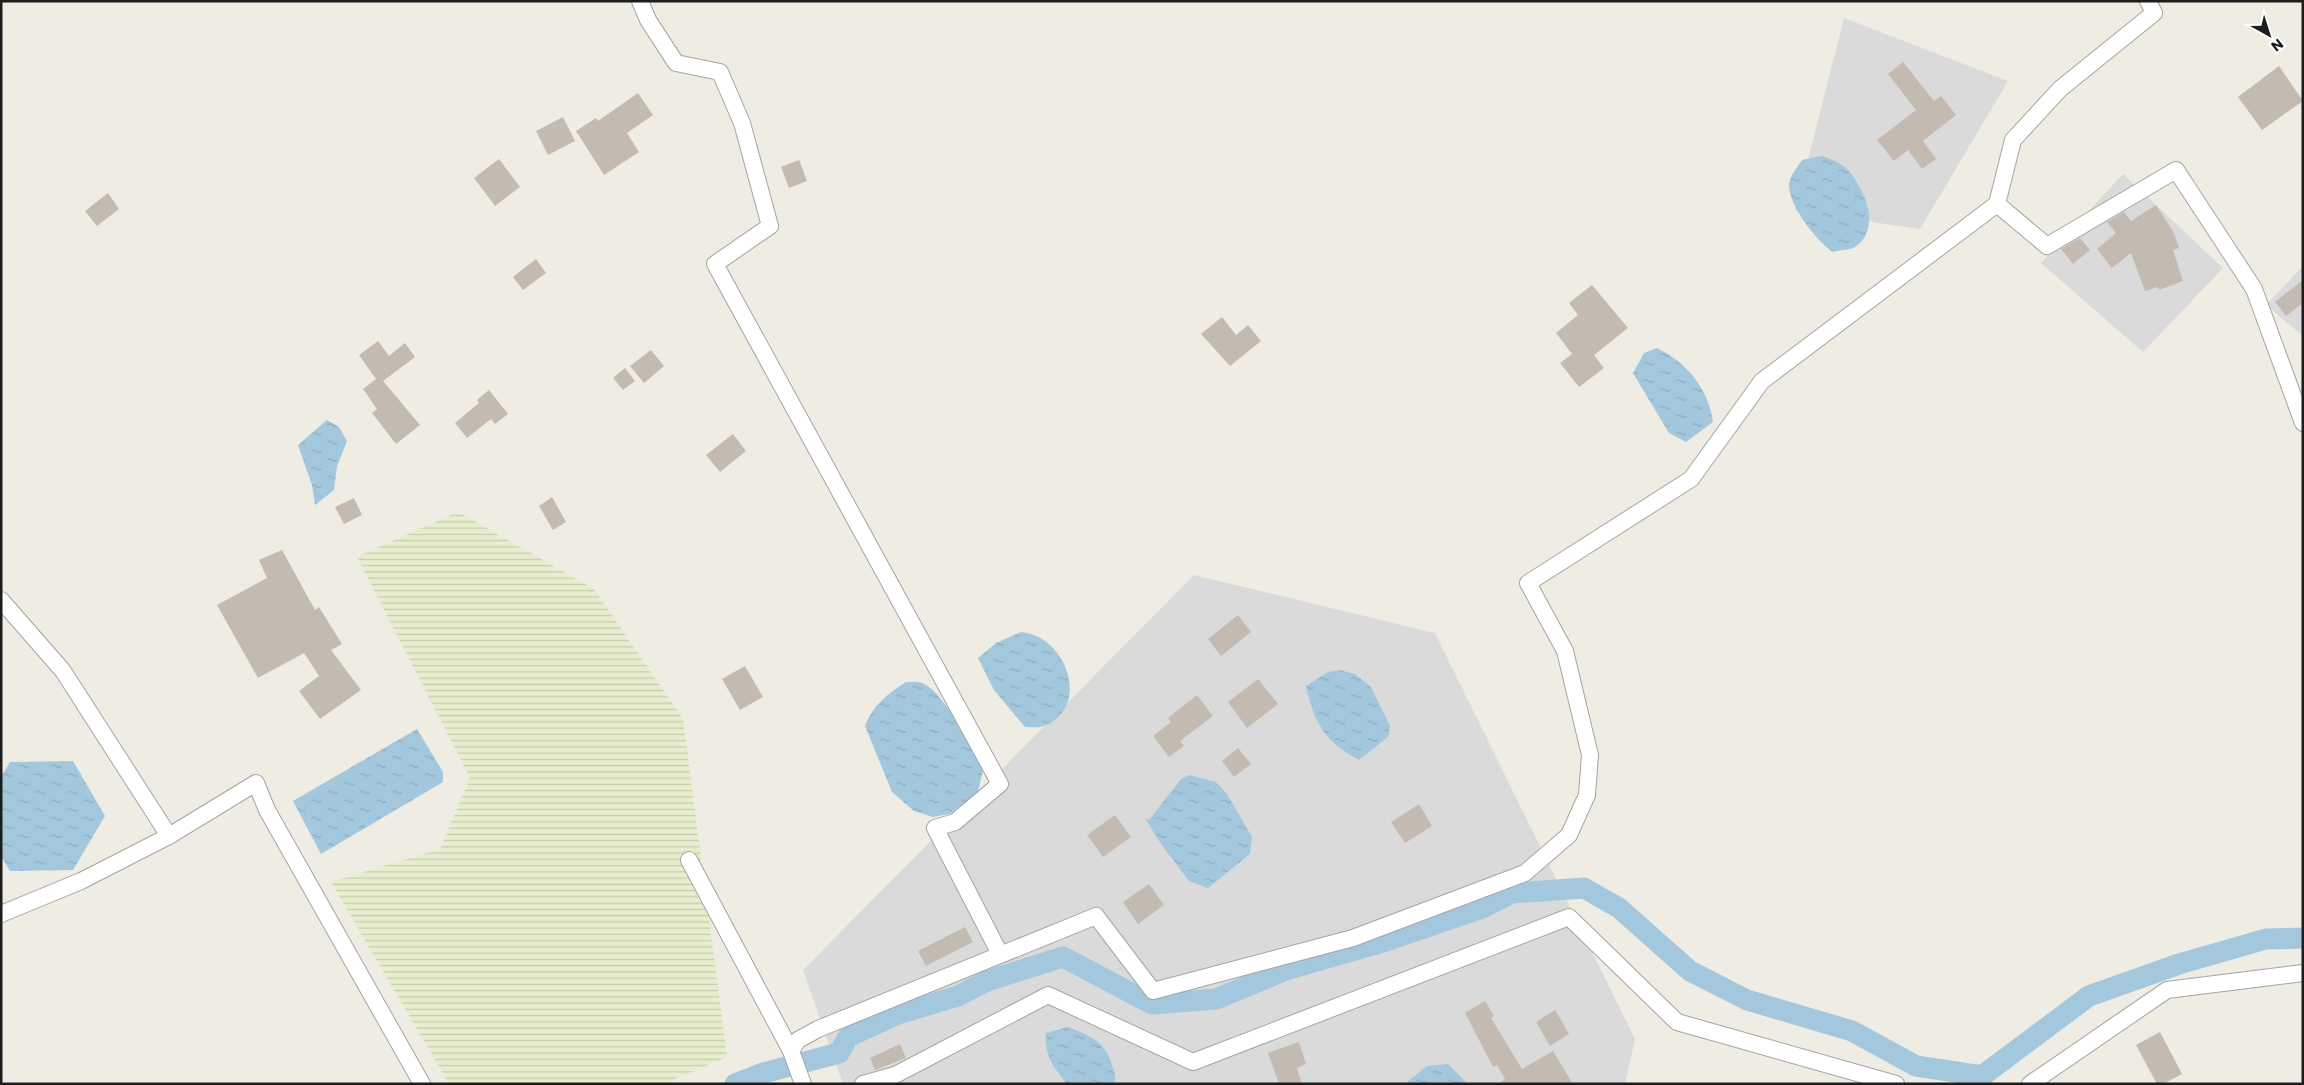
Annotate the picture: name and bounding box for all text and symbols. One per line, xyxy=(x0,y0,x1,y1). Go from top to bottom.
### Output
north arrow xyxy=(2244,10,2294,60)
text: N xyxy=(2267,34,2288,56)

